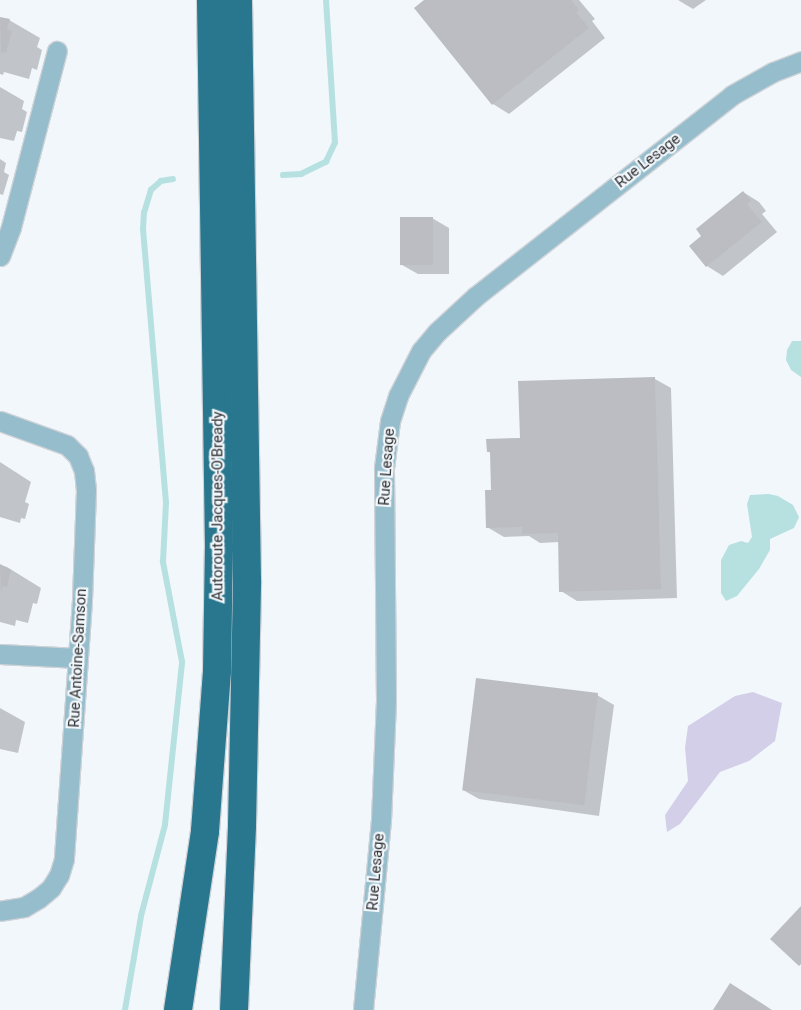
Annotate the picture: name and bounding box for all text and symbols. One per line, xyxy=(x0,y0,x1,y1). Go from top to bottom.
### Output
street label: Rue Lesage xyxy=(612,130,684,192)
street label: Autoroute Jacques-O'Bready xyxy=(209,411,227,601)
street label: Rue Lesage xyxy=(375,428,399,506)
street label: Rue Antoine-Samson xyxy=(65,588,91,728)
street label: Rue Lesage xyxy=(364,833,388,911)

